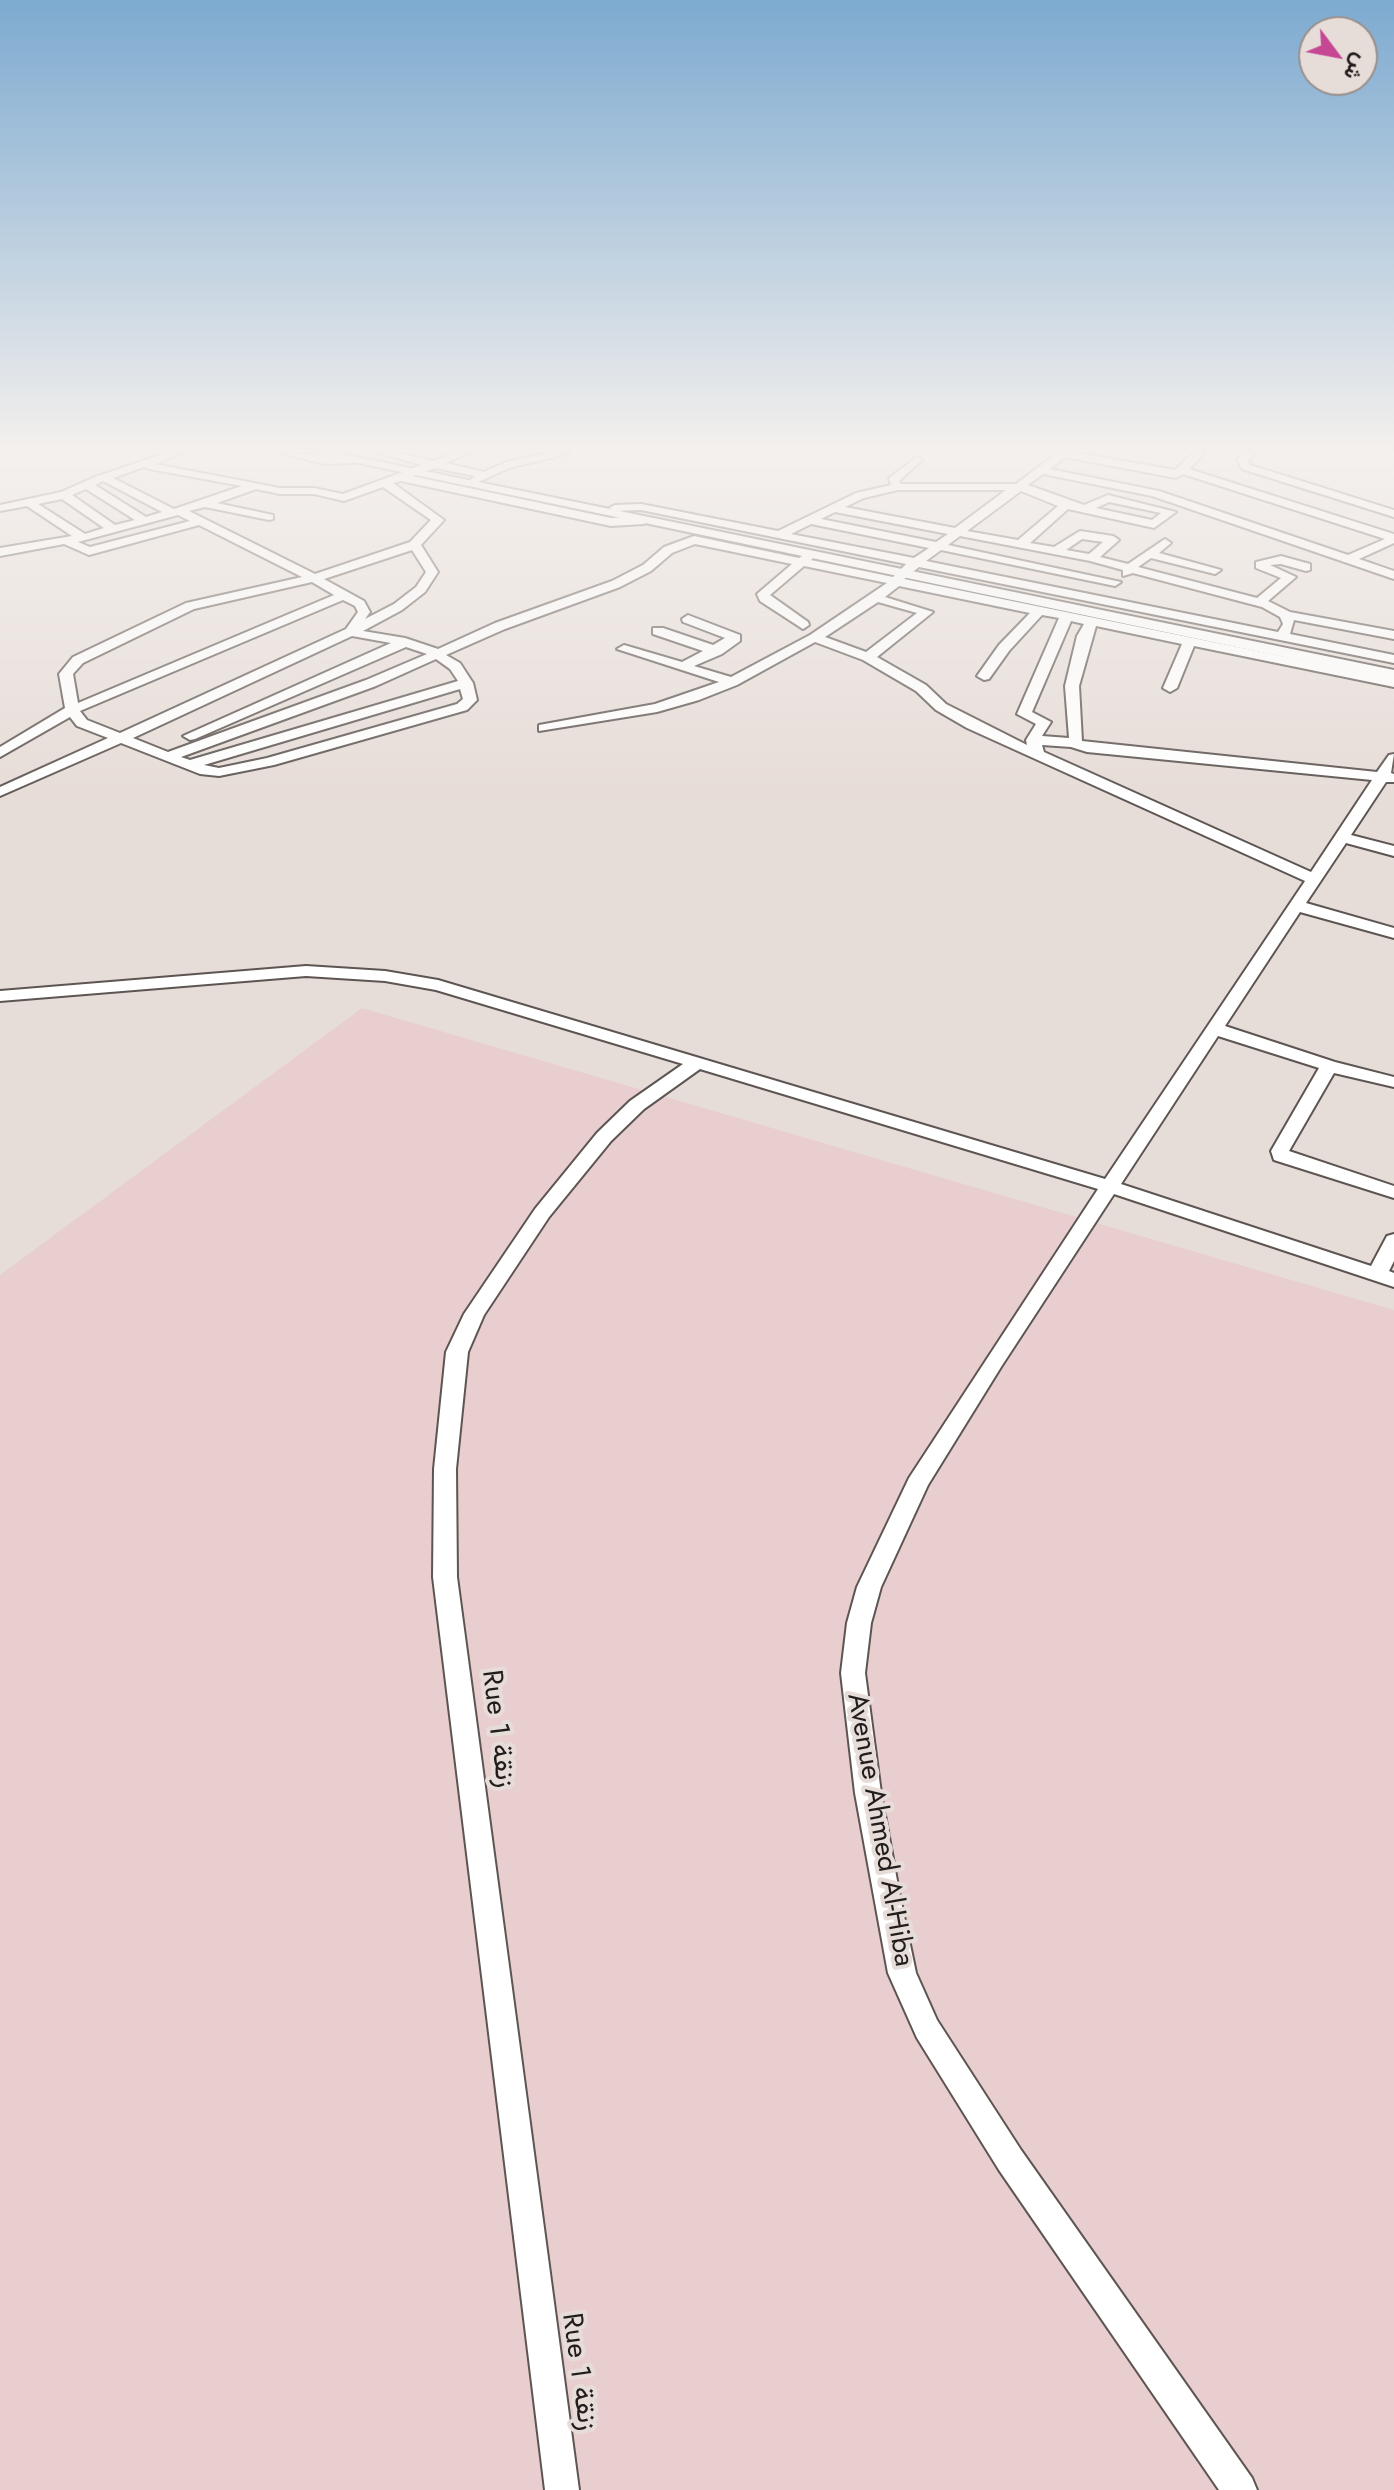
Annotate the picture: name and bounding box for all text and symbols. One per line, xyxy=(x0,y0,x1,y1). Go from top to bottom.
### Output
north arrow xyxy=(1298,16,1378,96)
text: ش xyxy=(1336,48,1377,87)
street label: Rue 1 زنقة xyxy=(473,1668,521,1790)
street label: Avenue Ahmed Al-Hiba xyxy=(838,1691,920,1969)
street label: Rue 1 زنقة xyxy=(553,2311,603,2433)

